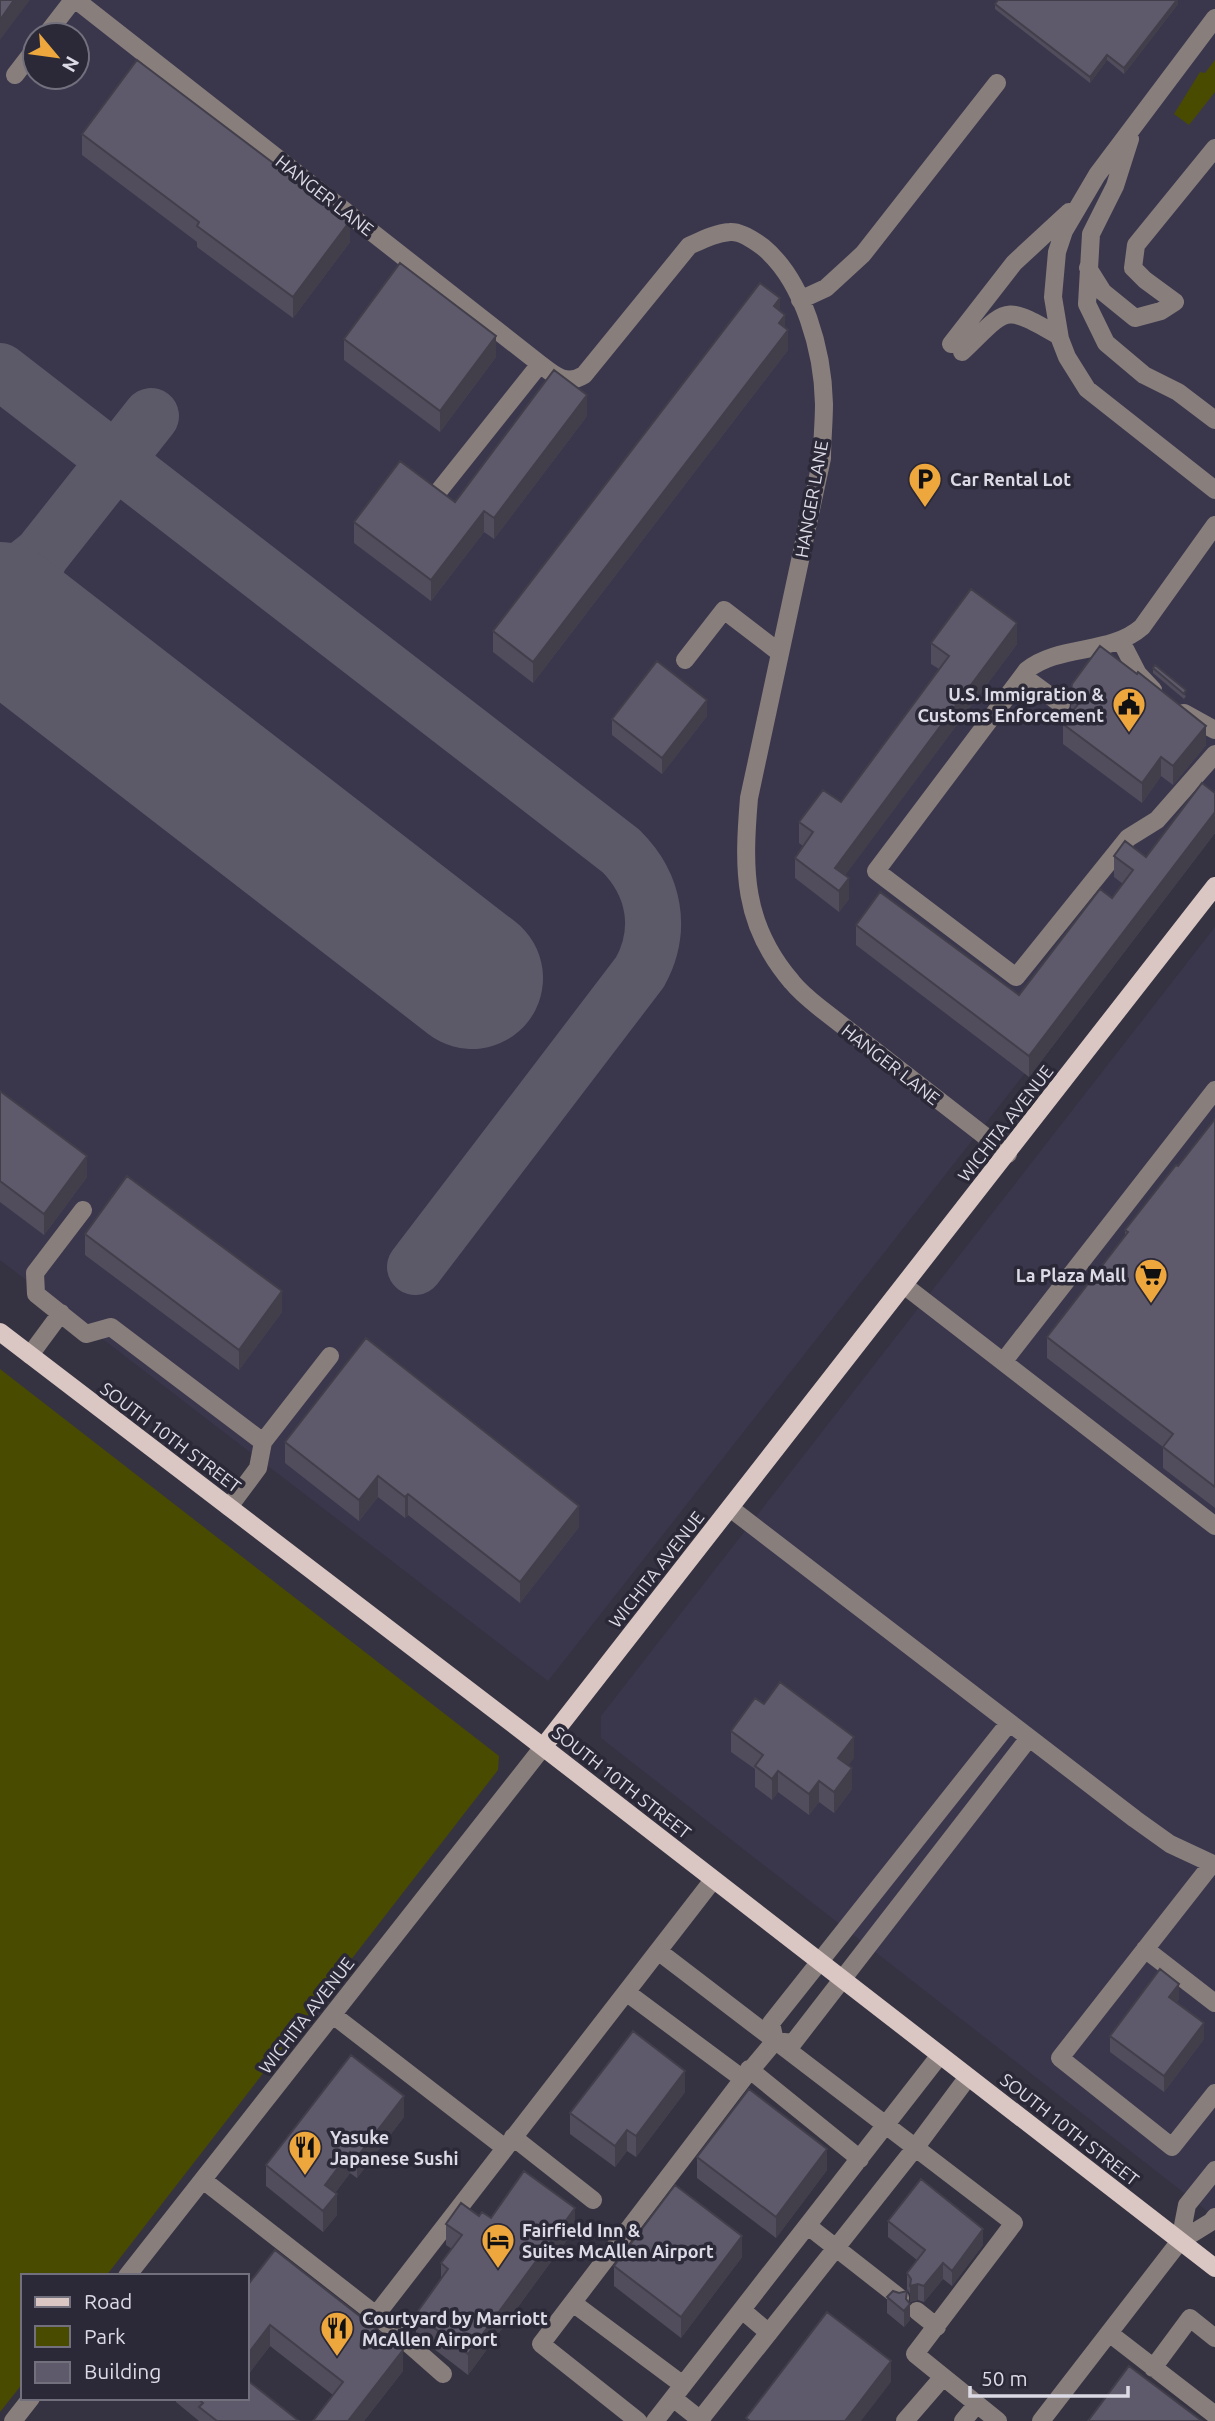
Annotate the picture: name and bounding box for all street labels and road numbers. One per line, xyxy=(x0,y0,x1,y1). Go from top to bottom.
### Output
street label: HANGER LANE xyxy=(272,151,378,239)
street label: HANGER LANE xyxy=(791,439,831,559)
street label: HANGER LANE xyxy=(838,1020,944,1108)
street label: WICHITA AVENUE xyxy=(953,1061,1057,1185)
street label: SOUTH 10TH STREET xyxy=(97,1378,245,1496)
street label: WICHITA AVENUE xyxy=(604,1507,708,1631)
street label: SOUTH 10TH STREET xyxy=(549,1722,695,1842)
street label: WICHITA AVENUE xyxy=(254,1953,358,2077)
street label: SOUTH 10TH STREET xyxy=(997,2069,1143,2189)

